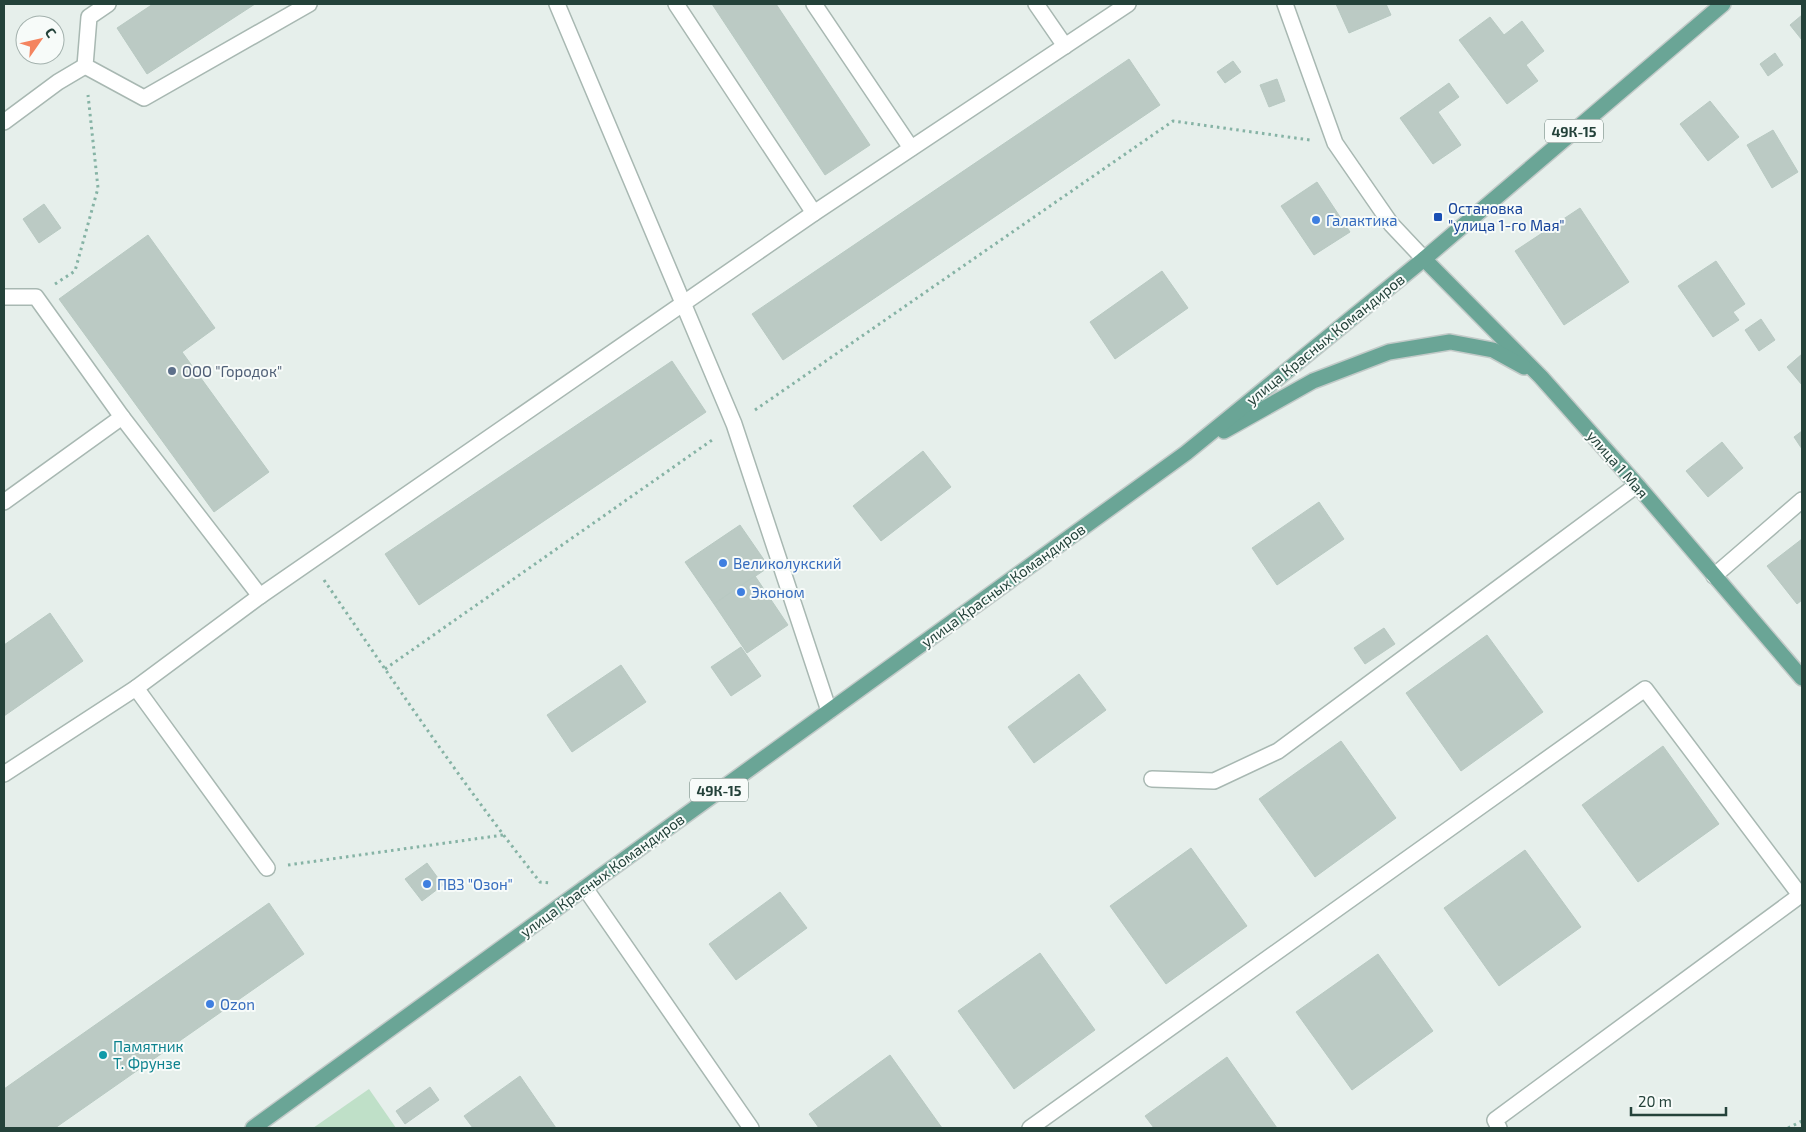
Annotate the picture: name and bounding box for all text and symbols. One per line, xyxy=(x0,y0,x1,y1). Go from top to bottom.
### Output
north arrow xyxy=(15,15,65,65)
text: С xyxy=(42,24,61,41)
road number: 49К-15 xyxy=(1545,120,1603,142)
place label: Остановка "улица 1-го Мая" xyxy=(1448,199,1565,235)
place label: Галактика xyxy=(1326,211,1398,229)
marker: Остановка "улица 1-го Мая" xyxy=(1432,211,1444,223)
marker: Галактика xyxy=(1310,214,1322,226)
street label: улица Красных Командиров xyxy=(1242,270,1408,409)
place label: ООО "Городок" xyxy=(182,362,282,380)
marker: ООО "Городок" xyxy=(166,365,178,377)
street label: улица 1 Мая xyxy=(1583,426,1652,502)
street label: улица Красных Командиров xyxy=(917,519,1089,651)
place label: Великолукский xyxy=(733,554,841,573)
marker: Великолукский xyxy=(717,557,729,569)
place label: Эконом xyxy=(751,583,805,601)
marker: Эконом xyxy=(735,586,747,598)
road number: 49К-15 xyxy=(690,778,748,802)
street label: улица Красных Командиров xyxy=(516,809,688,941)
place label: ПВЗ "Озон" xyxy=(437,875,513,893)
marker: ПВЗ "Озон" xyxy=(421,878,433,890)
place label: Ozon xyxy=(220,995,255,1013)
marker: Ozon xyxy=(204,998,216,1010)
place label: Памятник Т. Фрунзе xyxy=(113,1037,184,1073)
marker: Памятник Т. Фрунзе xyxy=(97,1049,109,1061)
scale bar xyxy=(1631,1084,1726,1116)
text: 20 m xyxy=(1638,1092,1672,1110)

